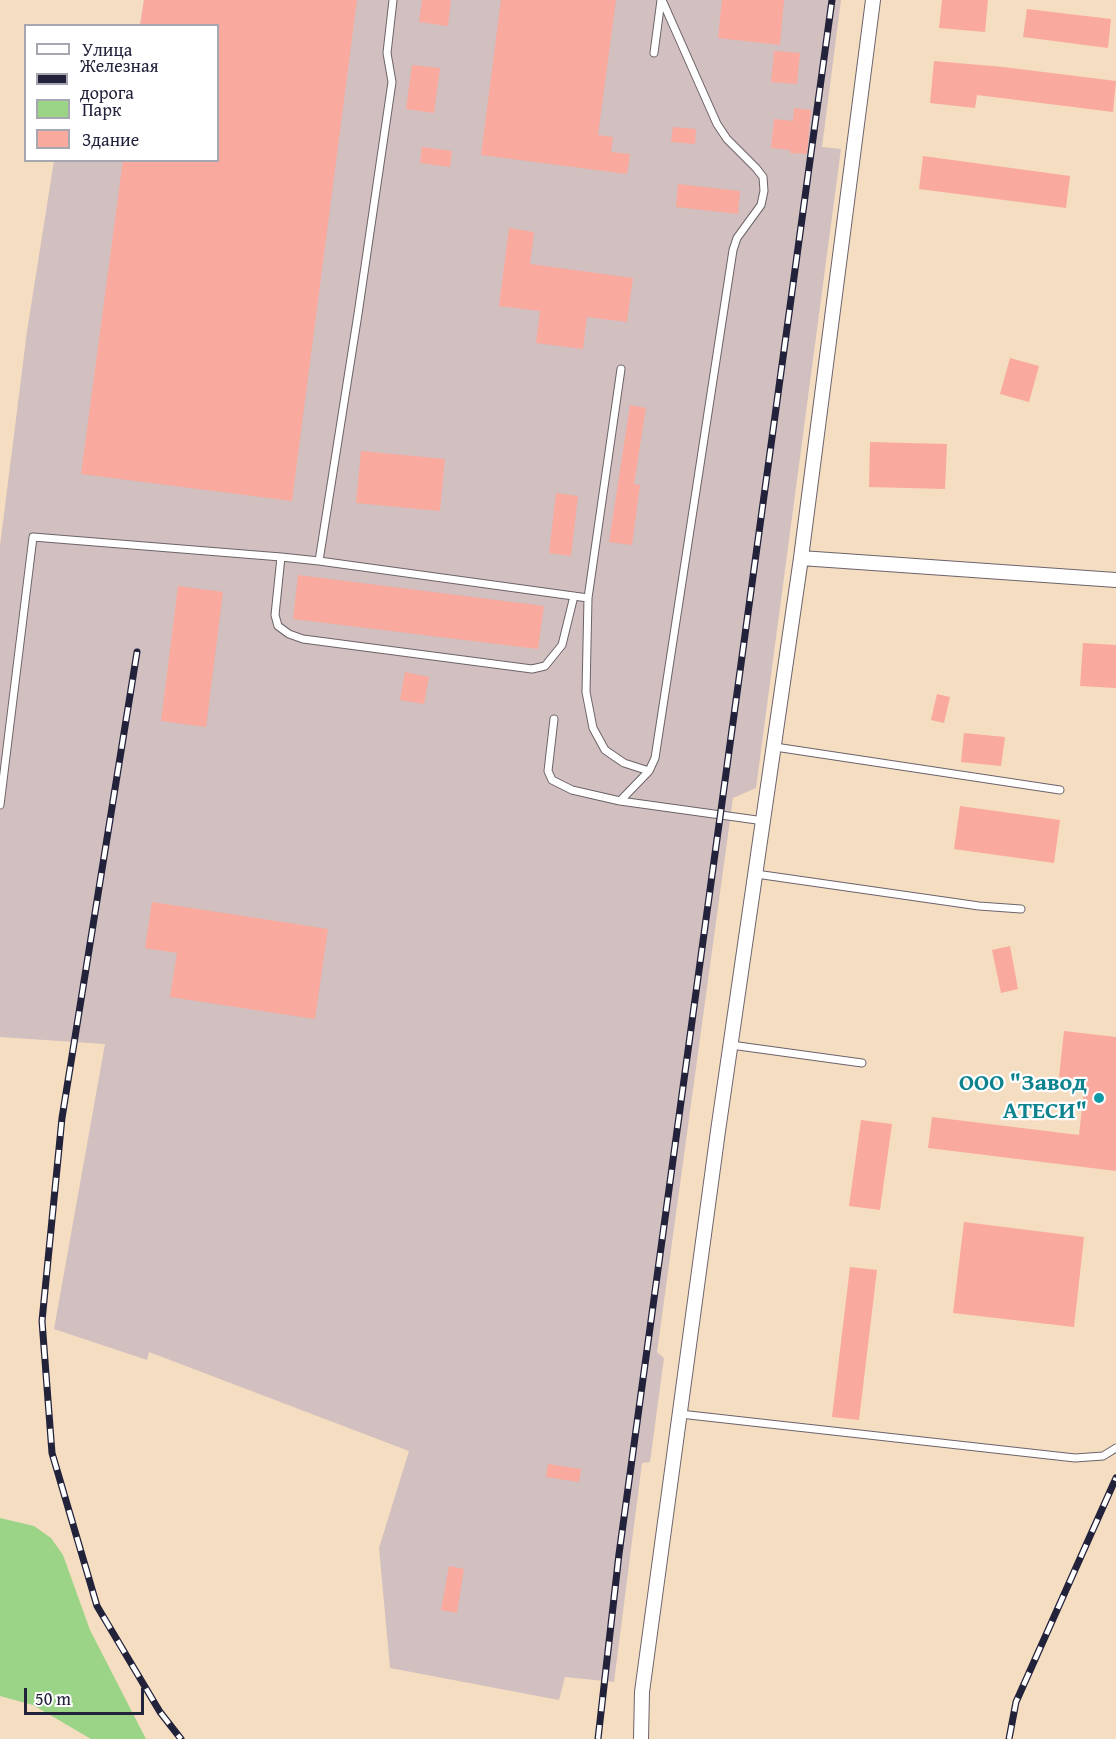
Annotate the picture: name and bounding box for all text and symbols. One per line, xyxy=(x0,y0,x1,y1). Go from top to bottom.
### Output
legend xyxy=(24,24,219,162)
text: Улица xyxy=(82,36,132,63)
text: Железная дорога xyxy=(80,52,159,106)
text: Парк xyxy=(82,96,121,123)
text: Здание xyxy=(82,126,139,153)
place label: ООО "Завод АТЕСИ" xyxy=(959,1070,1087,1126)
marker: ООО "Завод АТЕСИ" xyxy=(1092,1091,1106,1105)
scale bar xyxy=(27,1676,147,1714)
text: 50 m xyxy=(35,1685,71,1712)

